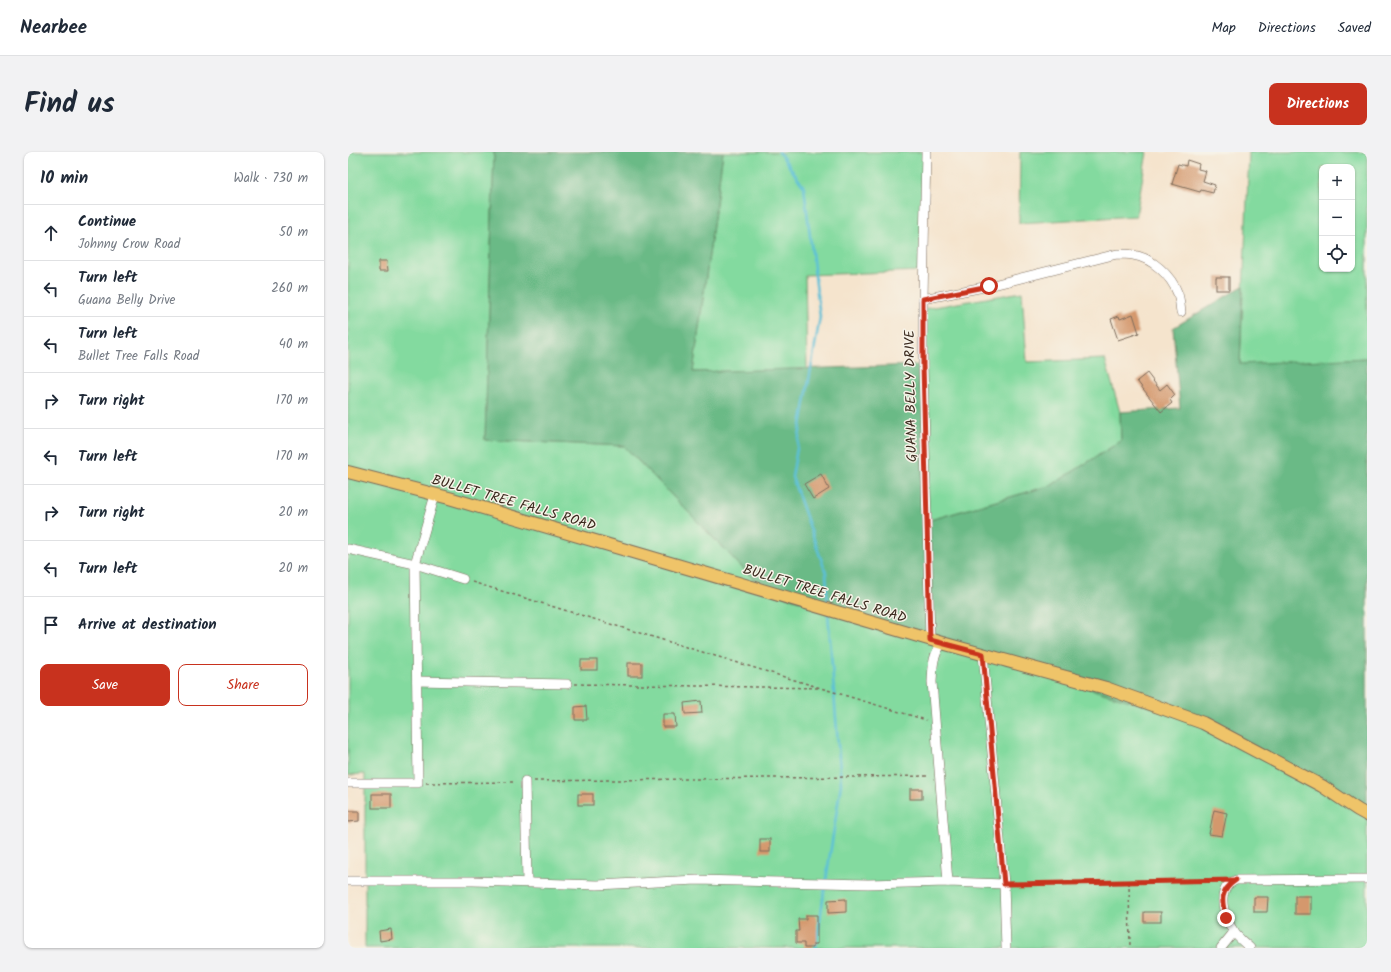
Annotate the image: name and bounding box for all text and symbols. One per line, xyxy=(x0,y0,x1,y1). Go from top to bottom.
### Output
text: Nearbee xyxy=(20,13,87,43)
text: Map xyxy=(1211,17,1236,39)
text: Directions xyxy=(1258,17,1316,39)
text: Saved xyxy=(1338,17,1371,39)
text: Find us xyxy=(24,82,115,127)
button: Directions xyxy=(1269,83,1367,125)
map controls xyxy=(1319,164,1355,272)
button: + xyxy=(1319,164,1355,200)
text: 10 min xyxy=(40,165,88,192)
text: Walk · 730 m xyxy=(233,168,308,189)
button: − xyxy=(1319,200,1355,236)
text: Continue xyxy=(78,210,136,234)
icon: ahead xyxy=(40,222,62,244)
text: 50 m xyxy=(279,222,308,243)
text: Johnny Crow Road xyxy=(78,234,180,255)
button: locate xyxy=(1319,236,1355,272)
text: Turn left xyxy=(78,266,138,290)
route start xyxy=(980,277,998,295)
icon: left xyxy=(40,278,62,300)
text: 260 m xyxy=(271,278,308,299)
text: Guana Belly Drive xyxy=(78,290,175,311)
text: Turn left xyxy=(78,322,138,346)
street label: GUANA BELLY DRIVE xyxy=(899,329,923,462)
icon: left xyxy=(40,334,62,356)
text: 40 m xyxy=(279,334,308,355)
text: Bullet Tree Falls Road xyxy=(78,346,199,367)
text: Turn right xyxy=(78,389,145,413)
icon: right xyxy=(40,390,62,412)
text: 170 m xyxy=(276,390,308,411)
text: Turn left xyxy=(78,445,138,469)
icon: left xyxy=(40,446,62,468)
text: 170 m xyxy=(276,446,308,467)
street label: BULLET TREE FALLS ROAD xyxy=(429,469,598,537)
text: Turn right xyxy=(78,501,145,525)
icon: right xyxy=(40,502,62,524)
text: 20 m xyxy=(278,502,308,523)
text: Turn left xyxy=(78,557,138,581)
icon: left xyxy=(40,558,62,580)
text: 20 m xyxy=(278,558,308,579)
street label: BULLET TREE FALLS ROAD xyxy=(740,559,909,629)
text: Arrive at destination xyxy=(78,613,217,637)
icon: arrive xyxy=(40,614,62,636)
button: Save xyxy=(40,664,170,706)
button: Share xyxy=(178,664,308,706)
route end xyxy=(1217,909,1235,927)

